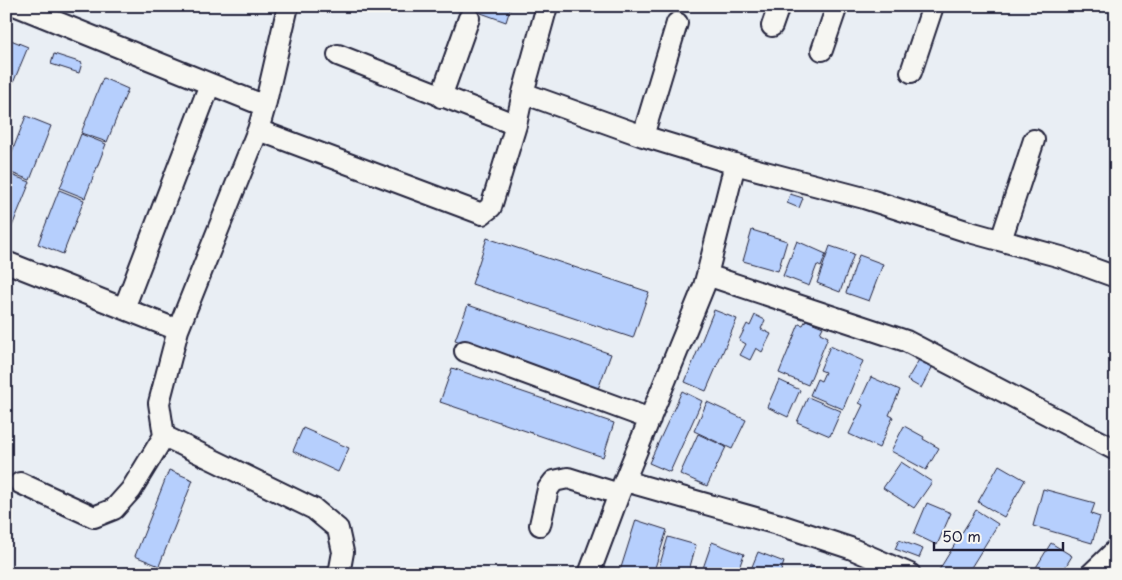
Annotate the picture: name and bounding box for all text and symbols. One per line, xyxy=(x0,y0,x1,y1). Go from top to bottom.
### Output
scale bar xyxy=(934,520,1063,552)
text: 50 m xyxy=(942,524,981,547)

